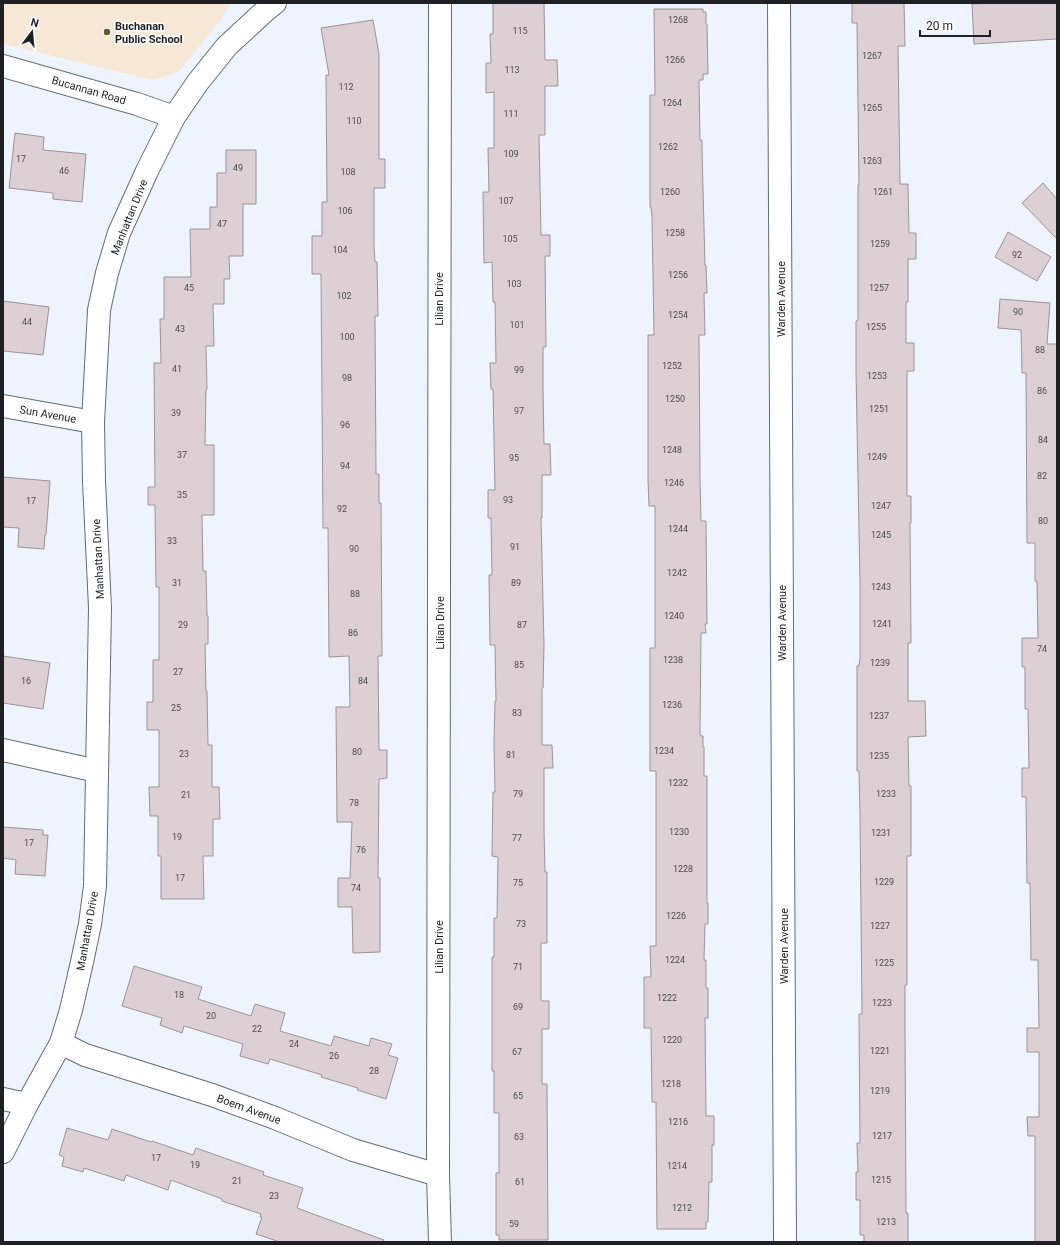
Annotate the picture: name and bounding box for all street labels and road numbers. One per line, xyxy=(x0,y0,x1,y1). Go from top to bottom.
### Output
street label: Bucannan Road xyxy=(50,74,128,107)
street label: Manhattan Drive xyxy=(108,177,151,257)
street label: Warden Avenue xyxy=(775,261,788,337)
street label: Lilian Drive xyxy=(433,272,446,326)
street label: Sun Avenue xyxy=(19,403,77,426)
street label: Manhattan Drive xyxy=(90,518,107,599)
street label: Warden Avenue xyxy=(776,585,789,661)
street label: Lilian Drive xyxy=(434,596,447,650)
street label: Manhattan Drive xyxy=(74,890,101,972)
street label: Warden Avenue xyxy=(778,908,791,984)
street label: Lilian Drive xyxy=(433,920,446,974)
street label: Boem Avenue xyxy=(215,1092,283,1127)

